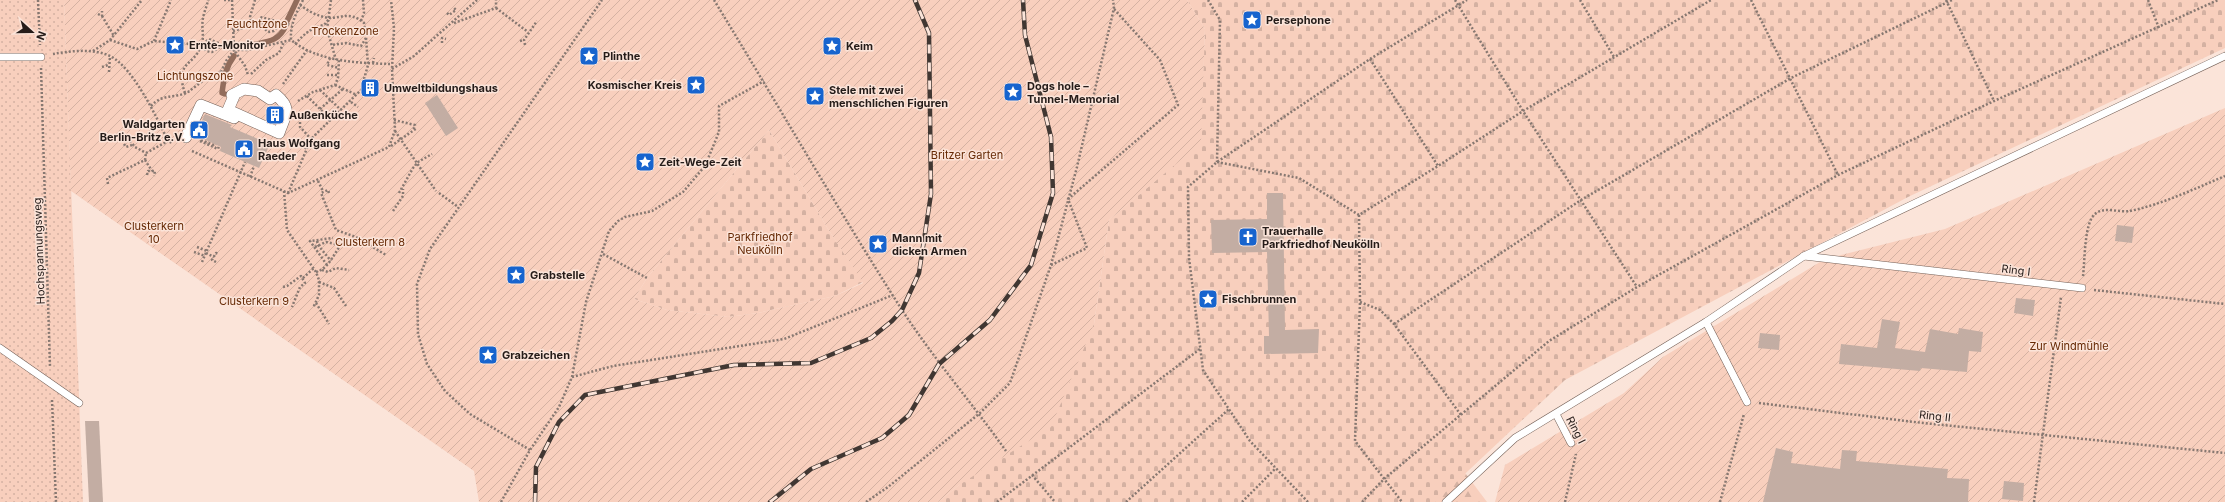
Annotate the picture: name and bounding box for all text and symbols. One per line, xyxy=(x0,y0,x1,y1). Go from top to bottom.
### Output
place icon: Persephone xyxy=(1241,9,1263,31)
north arrow xyxy=(12,12,52,52)
place label: Persephone xyxy=(1266,13,1331,27)
park label: Feuchtzone xyxy=(227,17,287,31)
park label: Trockenzone xyxy=(311,24,379,38)
text: N xyxy=(33,29,49,42)
place icon: Ernte-Monitor xyxy=(164,34,186,56)
place icon: Keim xyxy=(821,35,843,57)
place label: Ernte-Monitor xyxy=(189,38,265,52)
place label: Keim xyxy=(846,39,873,53)
place icon: Plinthe xyxy=(578,45,600,67)
place label: Plinthe xyxy=(603,49,641,63)
park label: Lichtungszone xyxy=(157,69,233,83)
place icon: Kosmischer Kreis xyxy=(685,74,707,96)
building icon: Umweltbildungshaus xyxy=(359,77,381,99)
place label: Kosmischer Kreis xyxy=(588,78,682,92)
place label: Dogs hole – Tunnel-Memorial xyxy=(1027,79,1119,106)
place label: Umweltbildungshaus xyxy=(384,81,498,95)
place icon: Dogs hole – Tunnel-Memorial xyxy=(1002,81,1024,103)
place label: Stele mit zwei menschlichen Figuren xyxy=(829,83,948,110)
place icon: Stele mit zwei menschlichen Figuren xyxy=(804,85,826,107)
building icon: Außenküche xyxy=(264,104,286,126)
place label: Außenküche xyxy=(289,108,358,122)
place label: Waldgarten Berlin-Britz e.V. xyxy=(100,117,185,144)
public building icon: Waldgarten Berlin-Britz e.V. xyxy=(188,119,210,141)
place label: Haus Wolfgang Raeder xyxy=(258,136,340,163)
public building icon: Haus Wolfgang Raeder xyxy=(233,138,255,160)
park label: Britzer Garten xyxy=(931,148,1003,162)
place icon: Zeit-Wege-Zeit xyxy=(634,151,656,173)
place label: Zeit-Wege-Zeit xyxy=(659,155,742,169)
street label: Hochspannungsweg xyxy=(30,197,48,305)
park label: Clusterkern 10 xyxy=(124,219,184,246)
place label: Trauerhalle Parkfriedhof Neukölln xyxy=(1262,224,1380,251)
church icon: Trauerhalle Parkfriedhof Neukölln xyxy=(1237,226,1259,248)
park label: Parkfriedhof Neukölln xyxy=(728,230,792,257)
place label: Mann mit dicken Armen xyxy=(892,231,967,258)
place icon: Mann mit dicken Armen xyxy=(867,233,889,255)
park label: Clusterkern 8 xyxy=(335,235,405,249)
street label: Ring I xyxy=(2001,261,2031,279)
place icon: Grabstelle xyxy=(505,264,527,286)
place label: Grabstelle xyxy=(530,268,586,282)
place icon: Fischbrunnen xyxy=(1197,288,1219,310)
place label: Fischbrunnen xyxy=(1222,292,1296,306)
park label: Clusterkern 9 xyxy=(219,294,289,308)
park label: Zur Windmühle xyxy=(2029,339,2109,353)
place icon: Grabzeichen xyxy=(477,344,499,366)
place label: Grabzeichen xyxy=(502,348,570,362)
street label: Ring II xyxy=(1918,407,1952,425)
street label: Ring I xyxy=(1563,414,1589,446)

